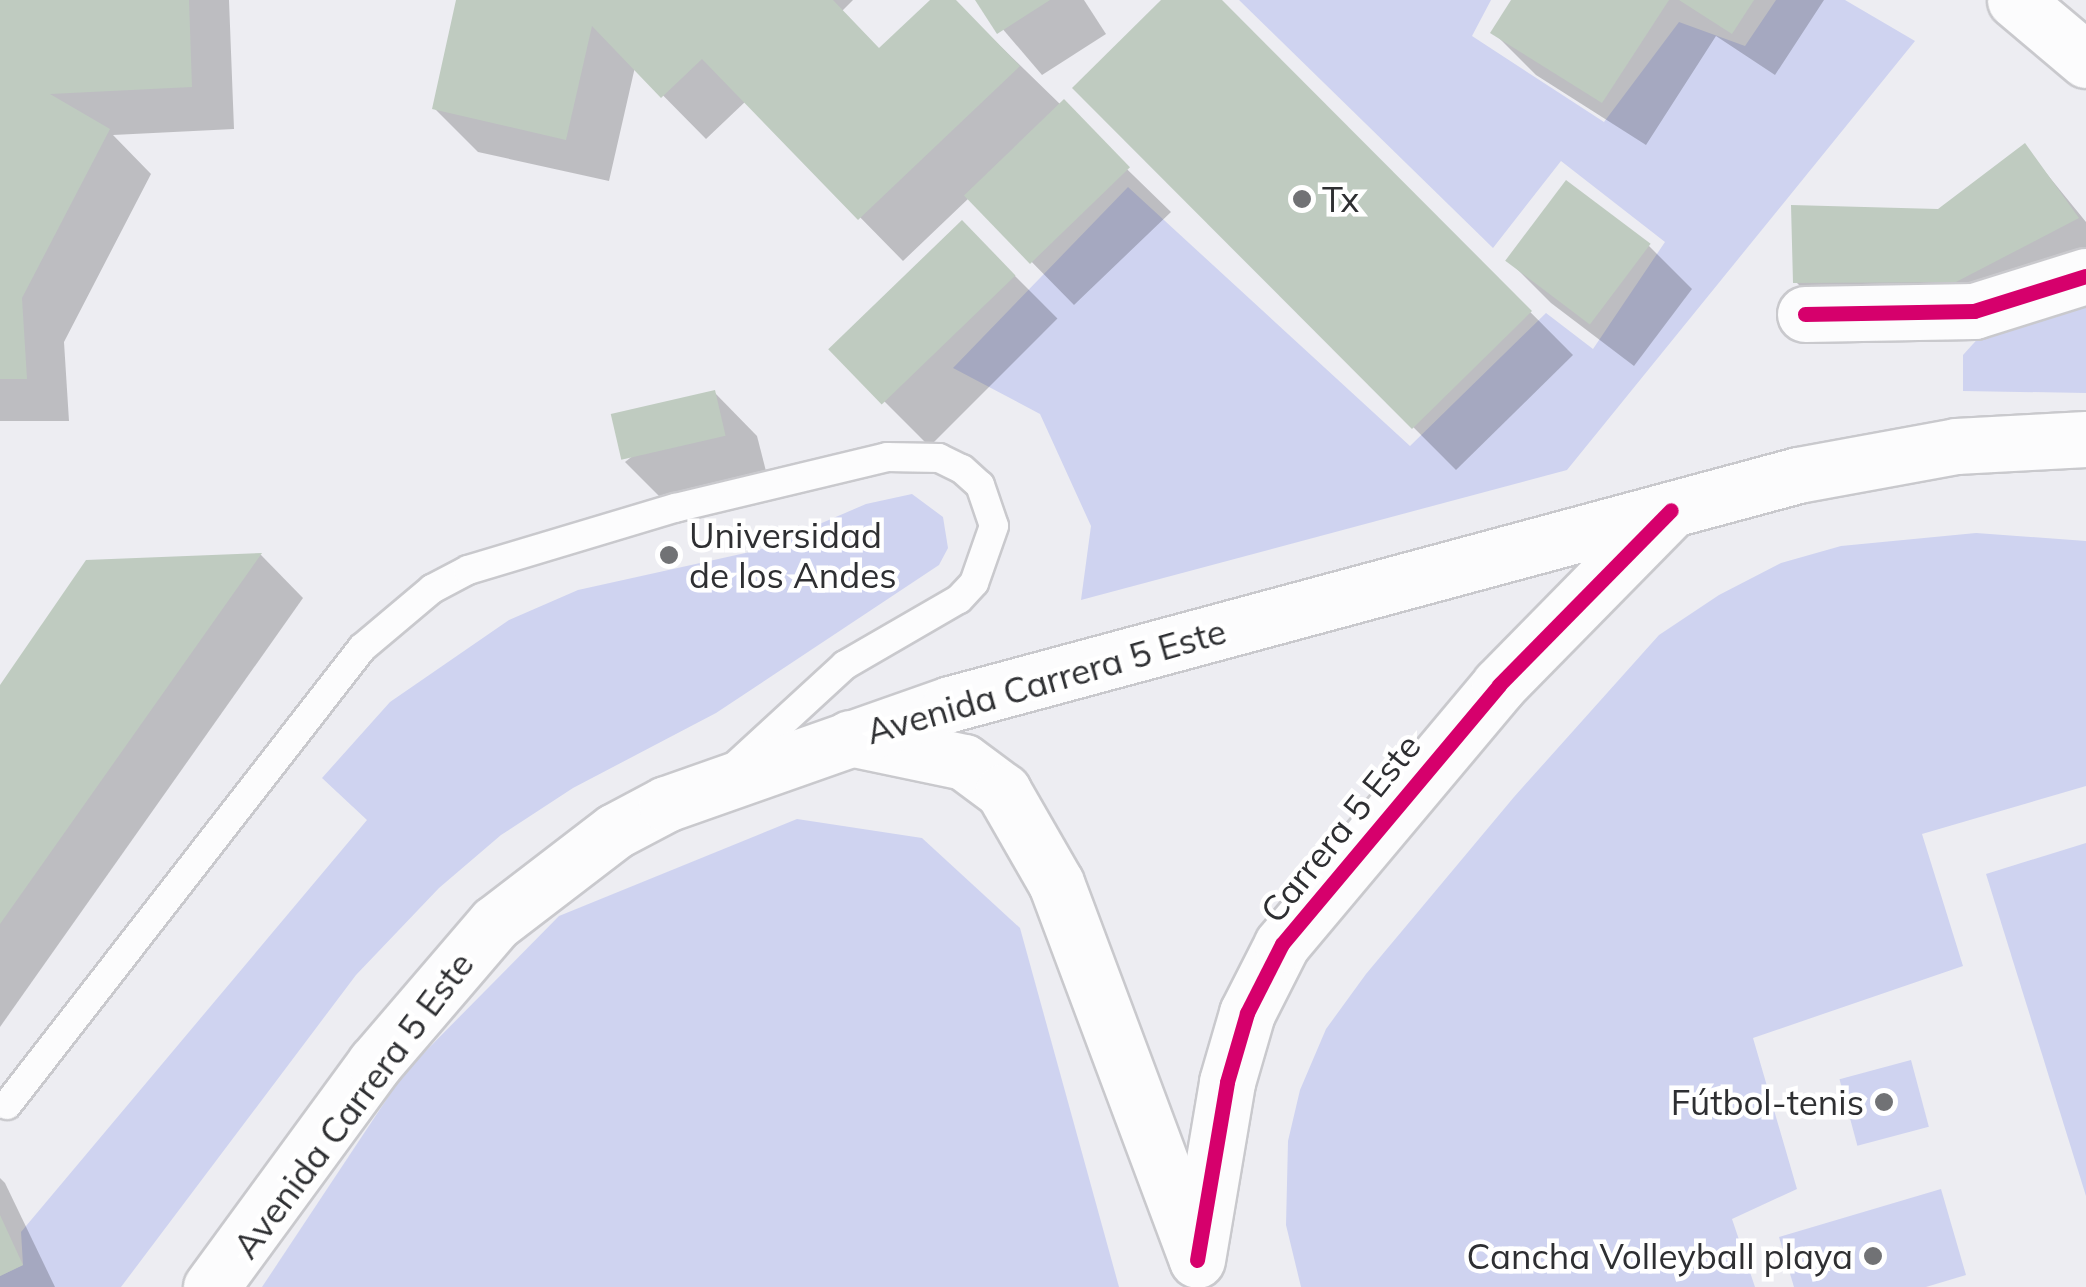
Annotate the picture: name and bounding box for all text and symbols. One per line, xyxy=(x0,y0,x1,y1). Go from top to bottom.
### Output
place label: Tx xyxy=(1322,178,1359,220)
marker: Tx xyxy=(1291,188,1313,210)
place label: Universidad de los Andes xyxy=(689,514,897,596)
marker: Universidad de los Andes xyxy=(658,544,680,566)
street label: Avenida Carrera 5 Este xyxy=(861,610,1231,752)
street label: Carrera 5 Este xyxy=(1251,725,1429,931)
street label: Avenida Carrera 5 Este xyxy=(224,944,482,1266)
place label: Fútbol-tenis xyxy=(1671,1081,1864,1123)
marker: Fútbol-tenis xyxy=(1873,1091,1895,1113)
place label: Cancha Volleyball playa xyxy=(1467,1235,1853,1277)
marker: Cancha Volleyball playa xyxy=(1862,1245,1884,1267)

